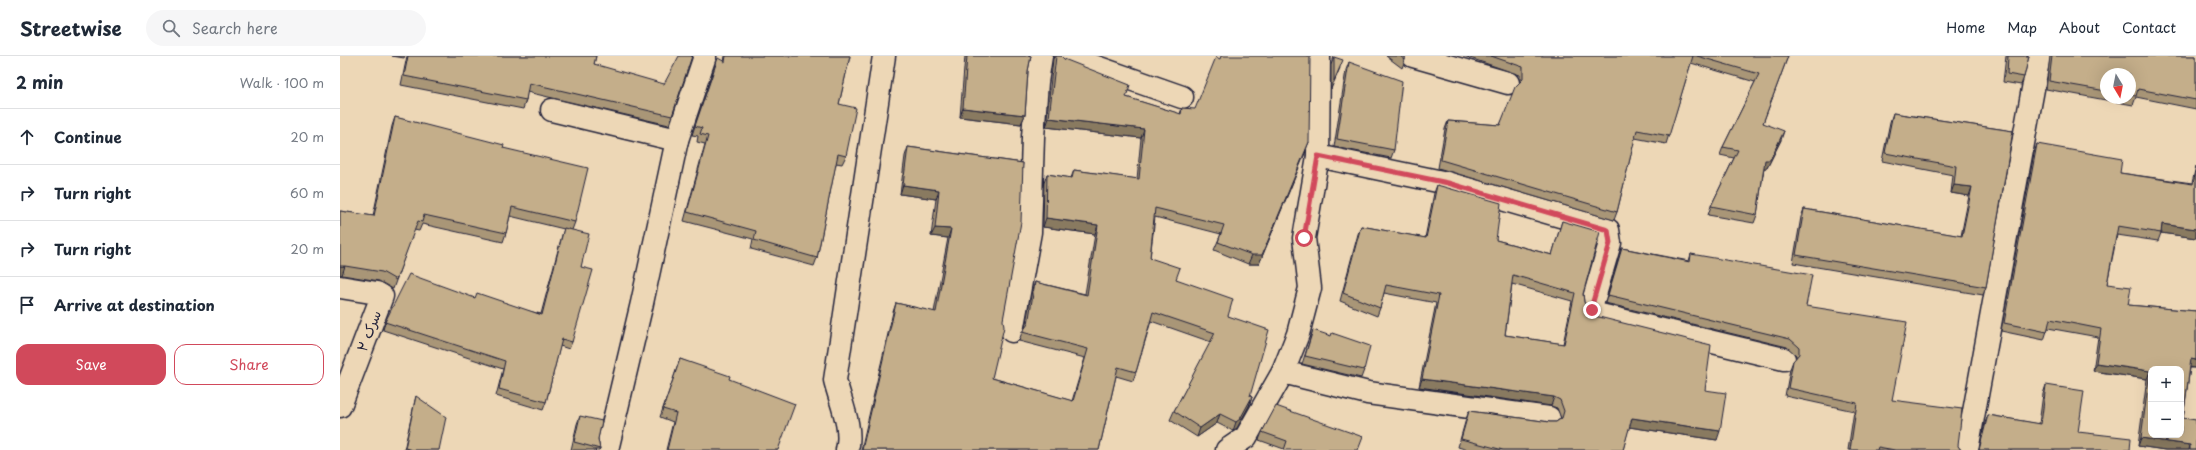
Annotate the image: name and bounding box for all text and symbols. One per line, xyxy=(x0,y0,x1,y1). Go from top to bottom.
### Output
search box xyxy=(146,10,426,46)
text: Streetwise xyxy=(20,14,122,42)
text: Search here xyxy=(192,16,278,39)
icon: search xyxy=(160,17,182,39)
text: Home xyxy=(1946,17,1985,38)
text: Map xyxy=(2007,17,2037,38)
text: About xyxy=(2059,17,2100,38)
text: Contact xyxy=(2122,17,2176,38)
north arrow xyxy=(2100,68,2136,104)
text: 2 min xyxy=(16,69,63,95)
text: Walk · 100 m xyxy=(240,73,324,92)
text: Continue xyxy=(54,125,122,148)
icon: ahead xyxy=(16,126,38,148)
text: 20 m xyxy=(290,127,324,146)
text: Turn right xyxy=(54,181,131,204)
icon: right xyxy=(16,182,38,204)
text: 60 m xyxy=(290,183,324,202)
route start xyxy=(1295,229,1313,247)
text: Turn right xyxy=(54,237,131,260)
icon: right xyxy=(16,238,38,260)
text: 20 m xyxy=(290,239,324,258)
text: Arrive at destination xyxy=(54,293,215,316)
icon: arrive xyxy=(16,294,38,316)
route end xyxy=(1583,301,1601,319)
street label: سرک ۲ xyxy=(351,307,386,355)
button: Save xyxy=(16,344,166,385)
button: Share xyxy=(174,344,324,385)
map controls xyxy=(2148,366,2184,438)
button: + xyxy=(2148,366,2184,402)
button: − xyxy=(2148,402,2184,438)

